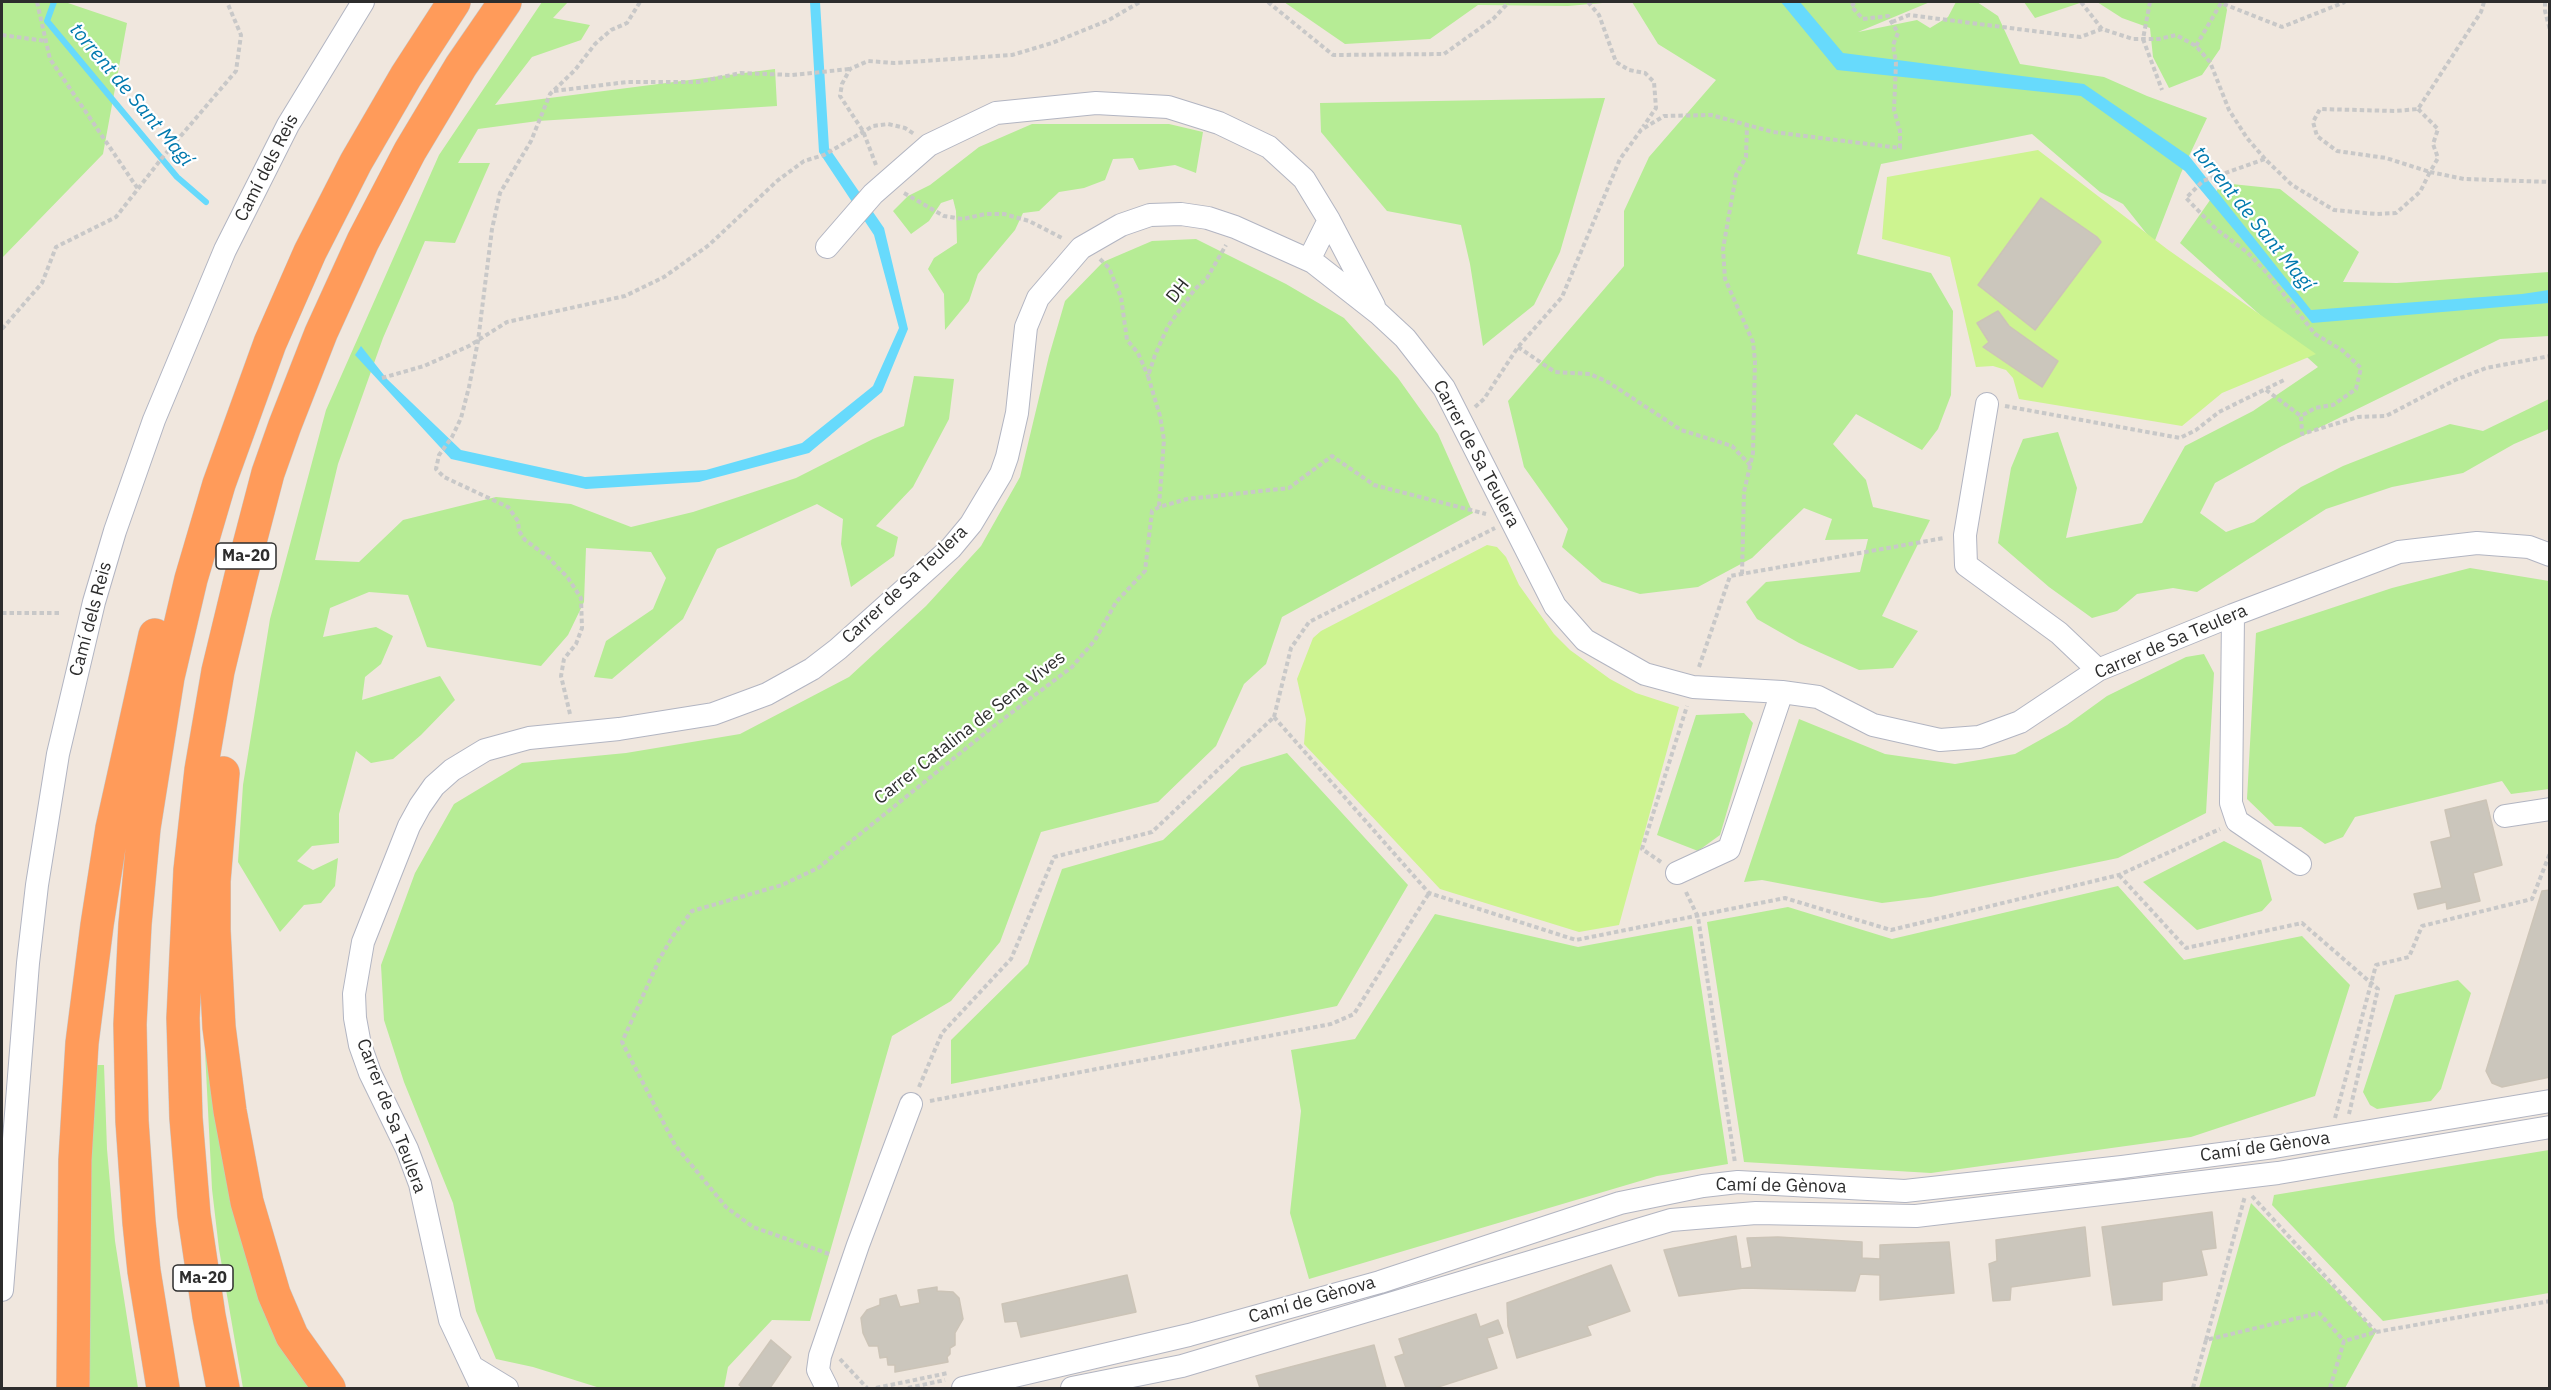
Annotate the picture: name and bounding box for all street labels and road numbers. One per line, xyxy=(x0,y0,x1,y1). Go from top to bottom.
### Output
street label: Camí dels Reis xyxy=(231,111,303,225)
street label: DH xyxy=(1162,275,1194,307)
street label: Carrer de Sa Teulera xyxy=(1428,377,1524,531)
street label: Carrer de Sa Teulera xyxy=(838,521,972,649)
road number: Ma-20 xyxy=(216,543,276,569)
street label: Camí dels Reis xyxy=(65,559,117,679)
street label: Carrer de Sa Teulera xyxy=(2091,600,2251,684)
street label: Carrer Catalina de Sena Vives xyxy=(870,647,1070,809)
street label: Carrer de Sa Teulera xyxy=(352,1036,430,1196)
street label: Camí de Gènova xyxy=(2199,1127,2331,1167)
street label: Camí de Gènova xyxy=(1715,1174,1847,1198)
road number: Ma-20 xyxy=(173,1265,233,1291)
street label: Camí de Gènova xyxy=(1246,1272,1378,1328)

